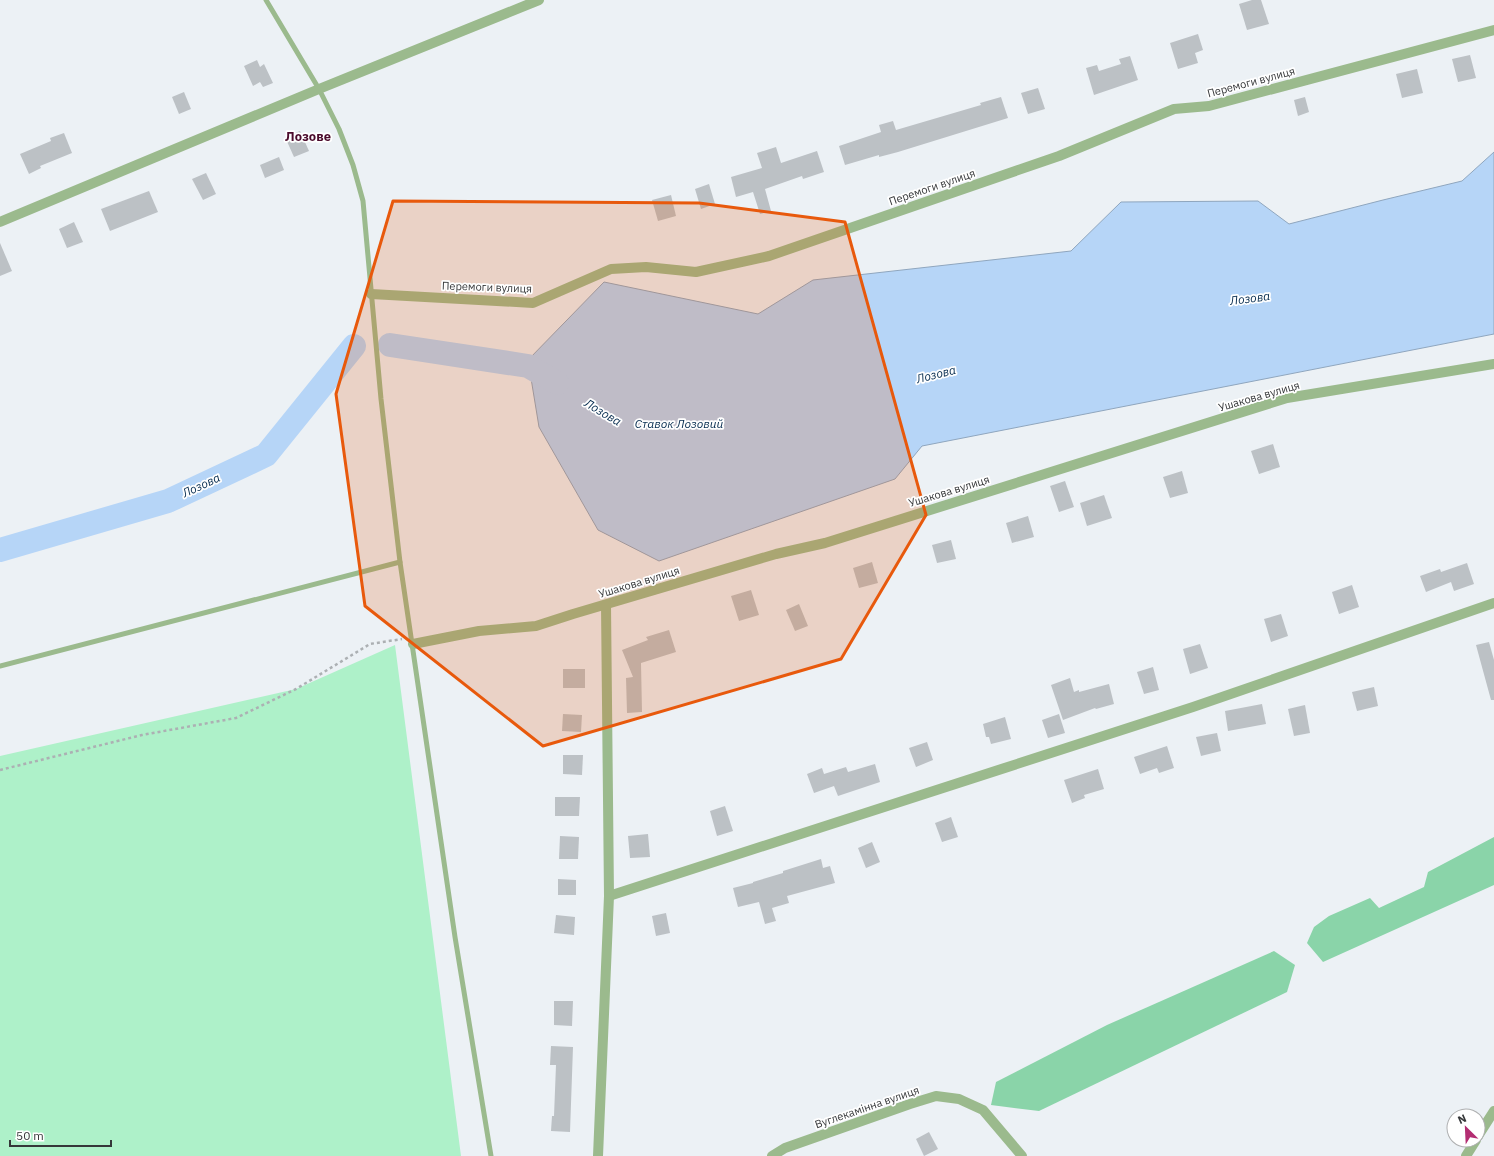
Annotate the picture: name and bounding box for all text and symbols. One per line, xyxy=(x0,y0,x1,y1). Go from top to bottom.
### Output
street label: Перемоги вулиця xyxy=(1206,64,1296,100)
district label: Лозове xyxy=(285,128,331,145)
street label: Перемоги вулиця xyxy=(887,166,977,208)
street label: Перемоги вулиця xyxy=(442,278,532,296)
water label: Лозова xyxy=(1228,288,1271,308)
water label: Лозова xyxy=(914,362,957,386)
street label: Ушакова вулиця xyxy=(1217,378,1301,414)
water label: Лозова xyxy=(581,395,624,429)
water label: Ставок Лозовий xyxy=(635,416,723,431)
water label: Лозова xyxy=(179,470,222,501)
street label: Ушакова вулиця xyxy=(907,472,991,510)
street label: Ушакова вулиця xyxy=(597,563,681,601)
street label: Вуглекамінна вулиця xyxy=(813,1083,921,1131)
north arrow xyxy=(1446,1108,1486,1148)
text: N xyxy=(1455,1111,1468,1127)
scale bar xyxy=(10,1122,111,1148)
text: 50 m xyxy=(16,1128,44,1143)

